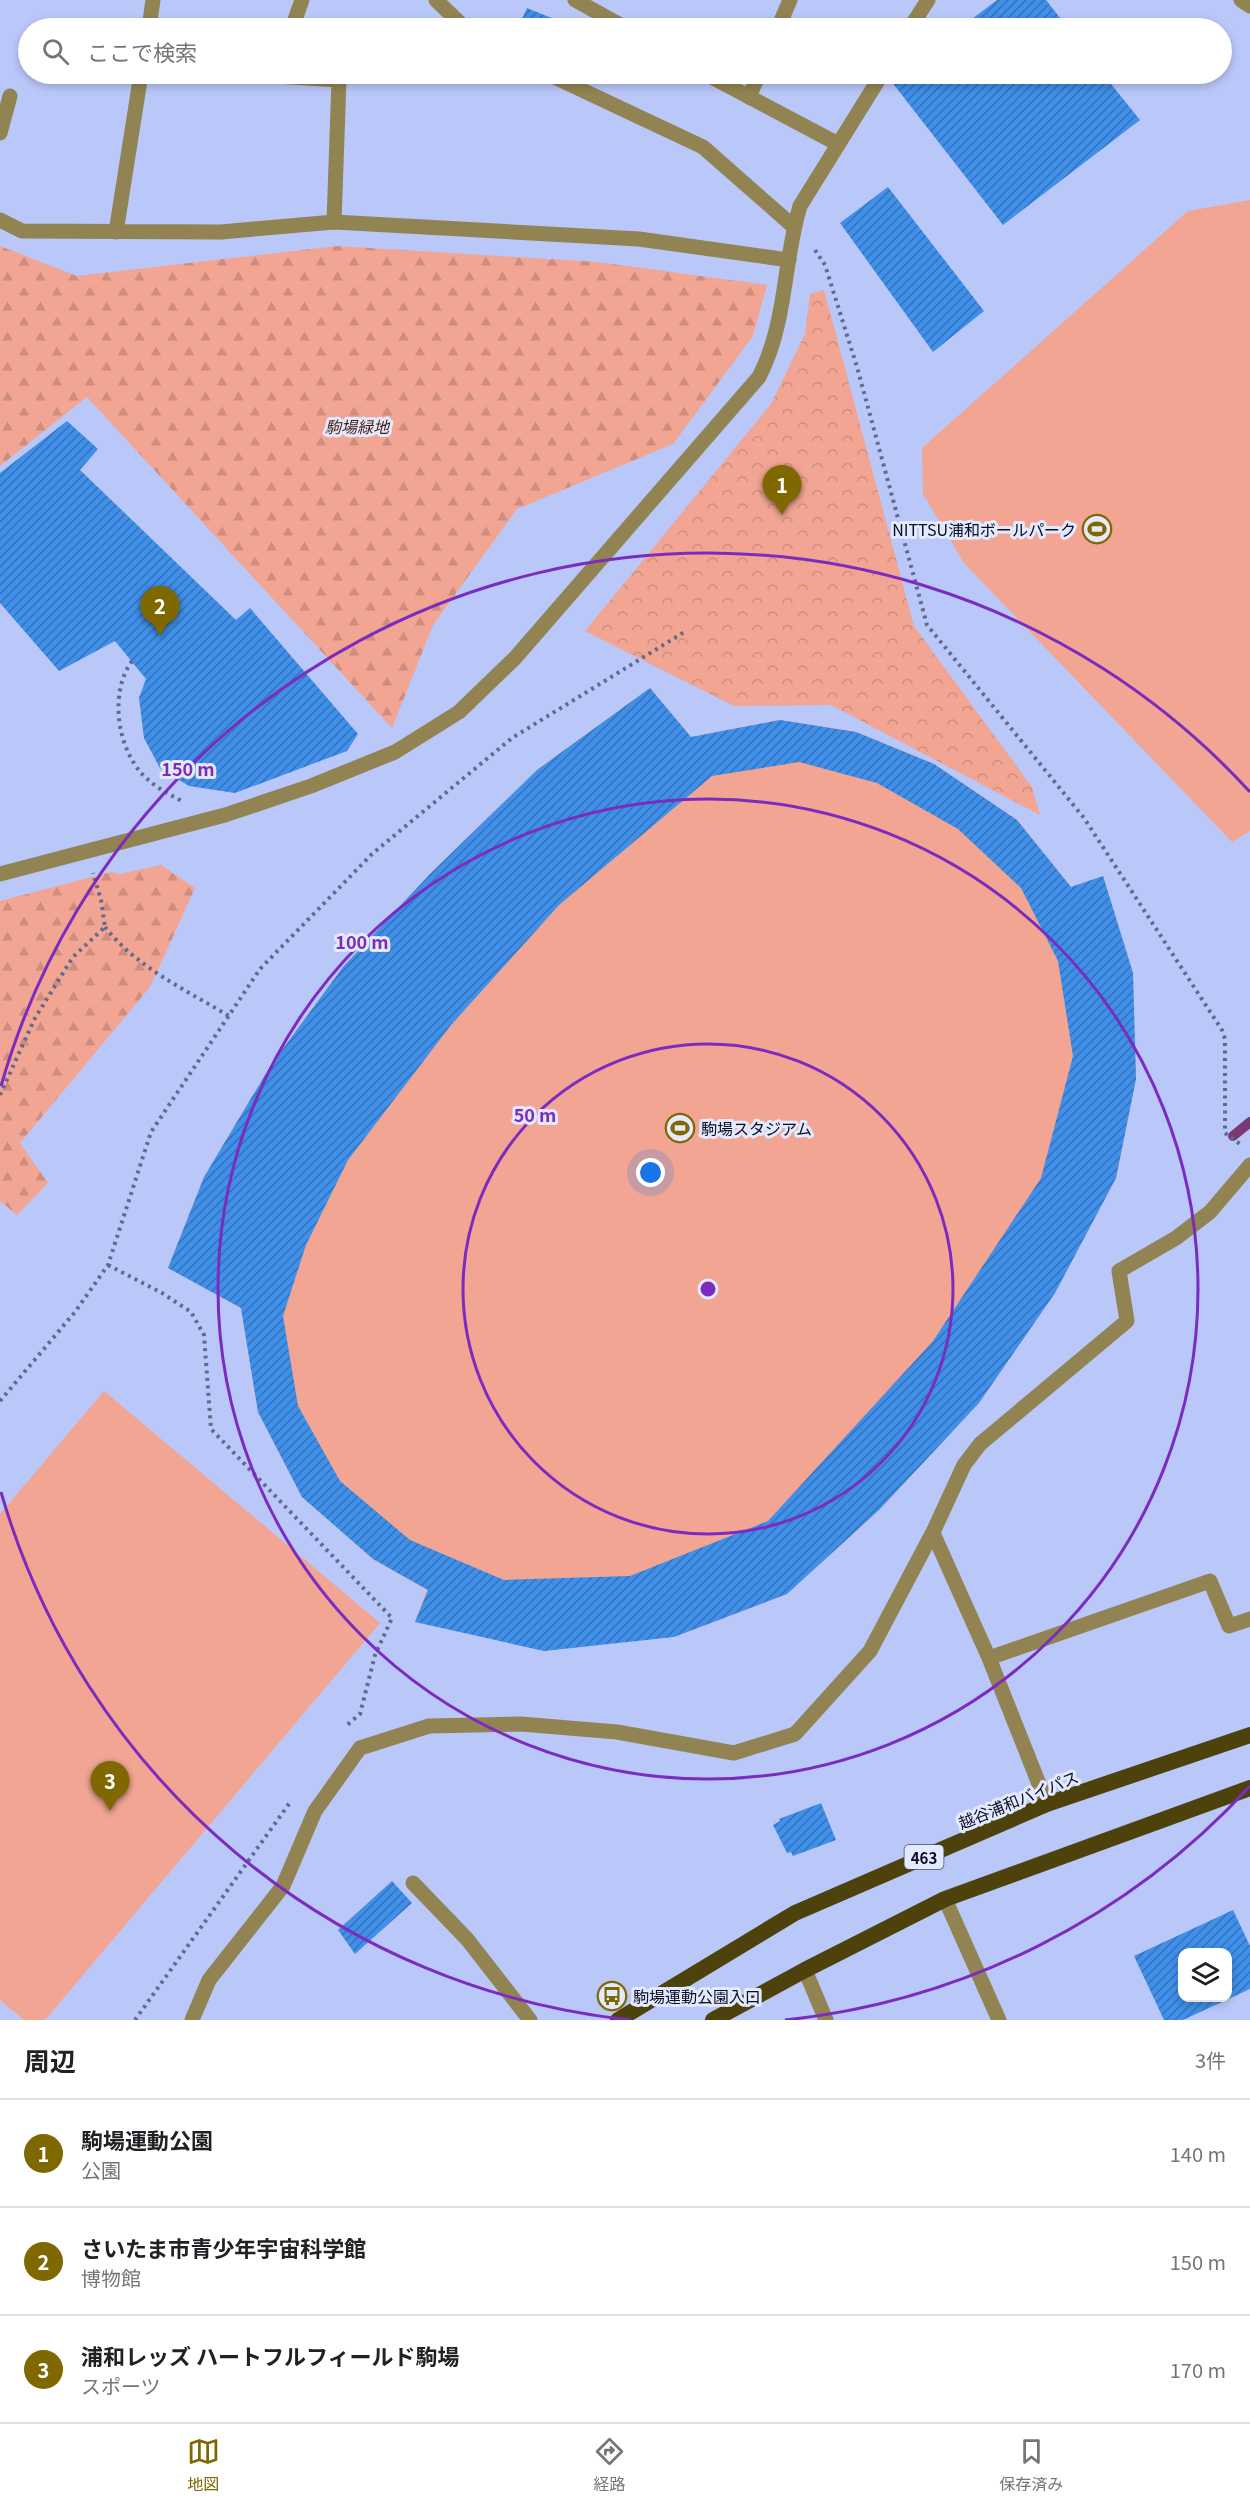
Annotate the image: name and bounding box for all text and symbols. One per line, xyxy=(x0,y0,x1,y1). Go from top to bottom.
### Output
search box xyxy=(18,18,1232,84)
icon: search xyxy=(39,35,72,68)
text: ここで検索 xyxy=(87,35,197,67)
park label: 駒場緑地 xyxy=(325,414,391,438)
pin: 1 xyxy=(762,466,802,515)
sports icon: NITTSU浦和ボールパーク xyxy=(1081,513,1113,545)
place label: NITTSU浦和ボールパーク xyxy=(892,517,1076,541)
pin: 2 xyxy=(140,586,180,636)
text: 150 m xyxy=(161,755,215,781)
text: 100 m xyxy=(335,928,389,954)
text: 50 m xyxy=(514,1101,556,1127)
sports icon: 駒場スタジアム xyxy=(664,1112,696,1144)
place label: 駒場スタジアム xyxy=(701,1116,812,1140)
your location xyxy=(636,1158,665,1187)
centre of rings xyxy=(698,1279,718,1299)
pin: 3 xyxy=(90,1762,130,1811)
street label: 越谷浦和バイパス xyxy=(954,1764,1082,1834)
road number: 463 xyxy=(904,1845,944,1869)
map controls xyxy=(1178,1948,1232,2002)
button: layers xyxy=(1178,1948,1232,2002)
bus stop icon: 駒場運動公園入口 xyxy=(596,1980,628,2012)
place label: 駒場運動公園入口 xyxy=(633,1984,761,2008)
text: 周辺 xyxy=(24,2041,76,2078)
text: 3件 xyxy=(1195,2045,1226,2074)
text: 駒場運動公園 xyxy=(81,2123,213,2155)
text: 1 xyxy=(38,2139,49,2168)
text: 140 m xyxy=(1170,2139,1226,2168)
text: 公園 xyxy=(81,2155,121,2184)
text: さいたま市青少年宇宙科学館 xyxy=(81,2231,366,2263)
text: 2 xyxy=(38,2247,49,2276)
text: 150 m xyxy=(1170,2247,1226,2276)
text: 博物館 xyxy=(81,2263,141,2292)
text: 浦和レッズ ハートフルフィールド駒場 xyxy=(81,2339,460,2371)
text: 3 xyxy=(38,2355,49,2384)
text: 170 m xyxy=(1170,2355,1226,2384)
text: スポーツ xyxy=(81,2371,161,2400)
tab: 地図 xyxy=(187,2435,220,2495)
tab: 経路 xyxy=(593,2435,626,2495)
tab: 保存済み xyxy=(999,2435,1063,2495)

